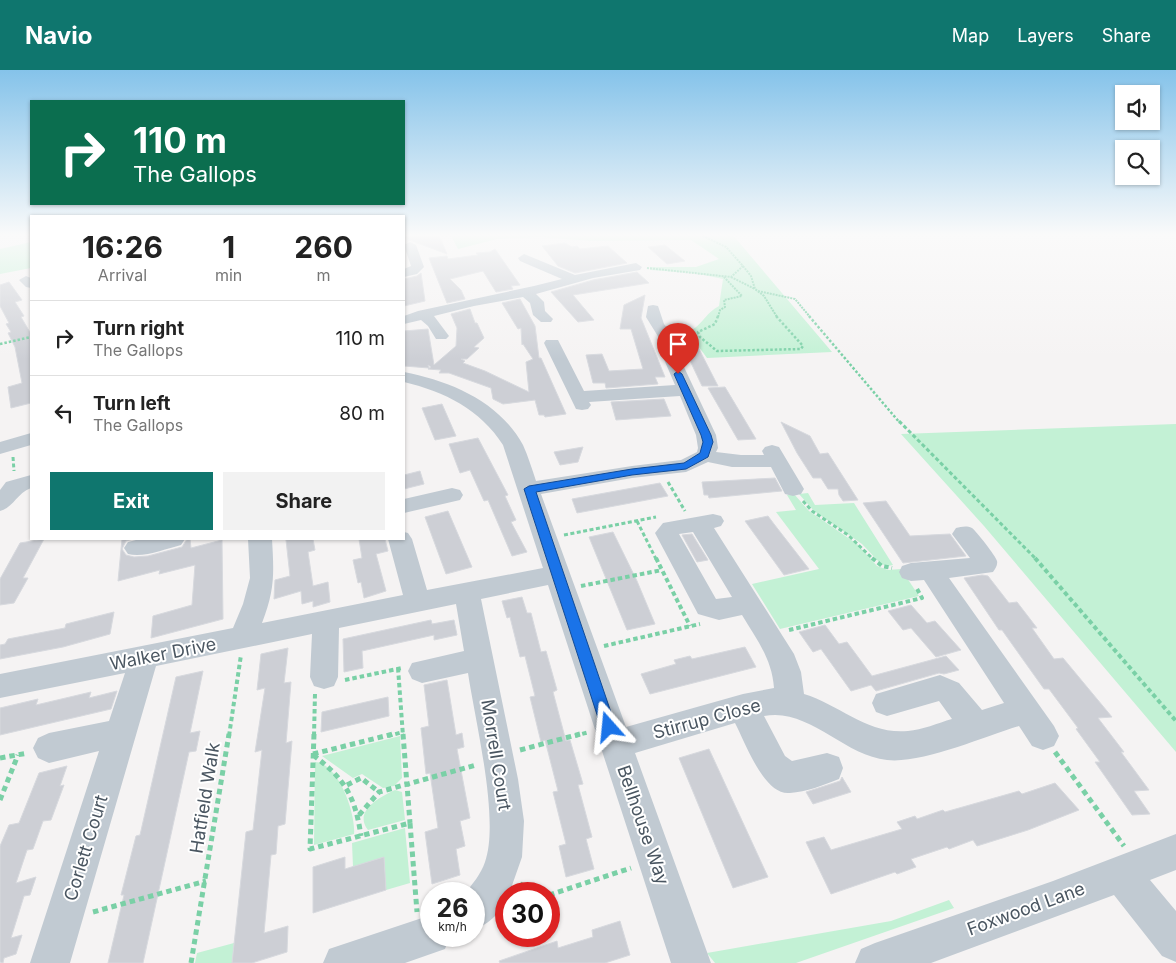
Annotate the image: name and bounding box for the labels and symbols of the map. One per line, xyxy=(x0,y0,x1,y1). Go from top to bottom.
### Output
pin xyxy=(657,323,699,374)
street label: Walker Drive xyxy=(108,633,218,674)
street label: Stirrup Close xyxy=(651,694,763,743)
street label: Morrell Court xyxy=(477,698,516,812)
position arrow xyxy=(582,700,634,752)
street label: Hatfield Walk xyxy=(185,741,224,855)
street label: Bellhouse Way xyxy=(613,762,674,887)
street label: Corlett Court xyxy=(59,792,112,903)
street label: Foxwood Lane xyxy=(964,878,1088,940)
speed limit sign: 30 xyxy=(495,882,560,947)

